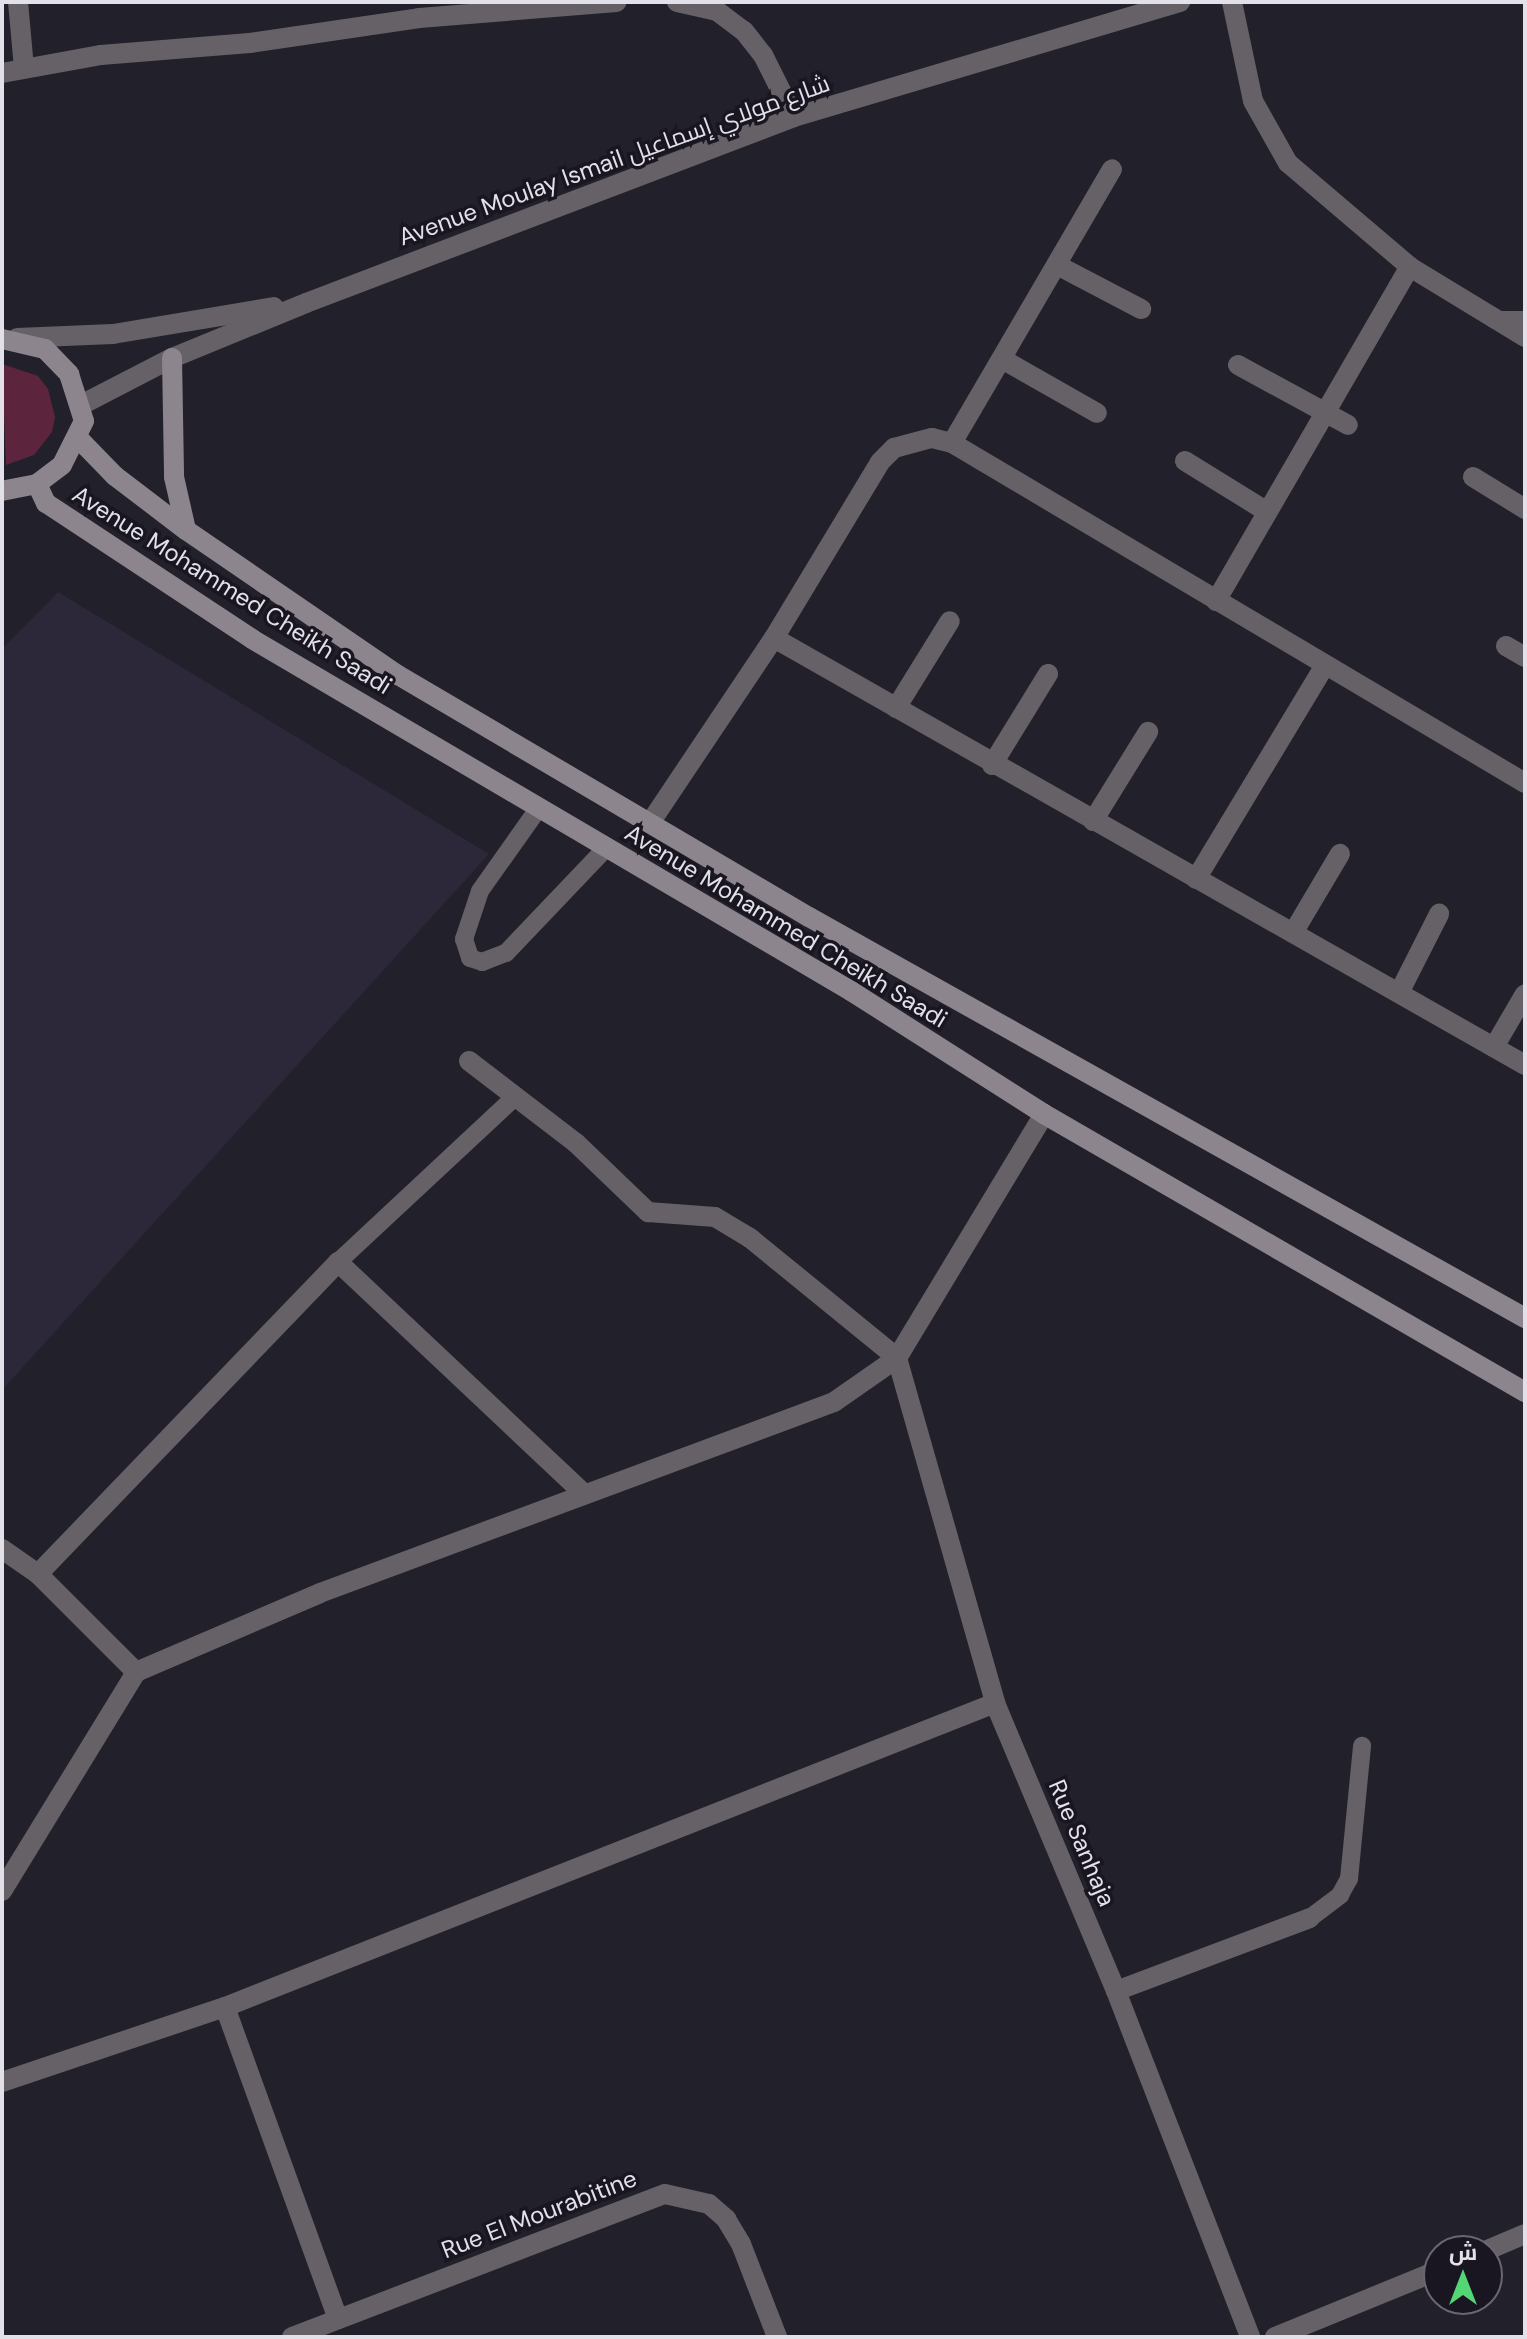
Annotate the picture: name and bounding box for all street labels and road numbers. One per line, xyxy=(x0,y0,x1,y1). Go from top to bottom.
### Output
street label: Avenue Moulay Ismail شارع مولاي إسماعيل xyxy=(395,68,833,252)
street label: Avenue Mohammed Cheikh Saadi xyxy=(67,480,397,700)
street label: Avenue Mohammed Cheikh Saadi xyxy=(620,818,952,1034)
street label: Rue Sanhaja xyxy=(1042,1775,1122,1911)
street label: Rue El Mourabitine xyxy=(437,2164,641,2264)

